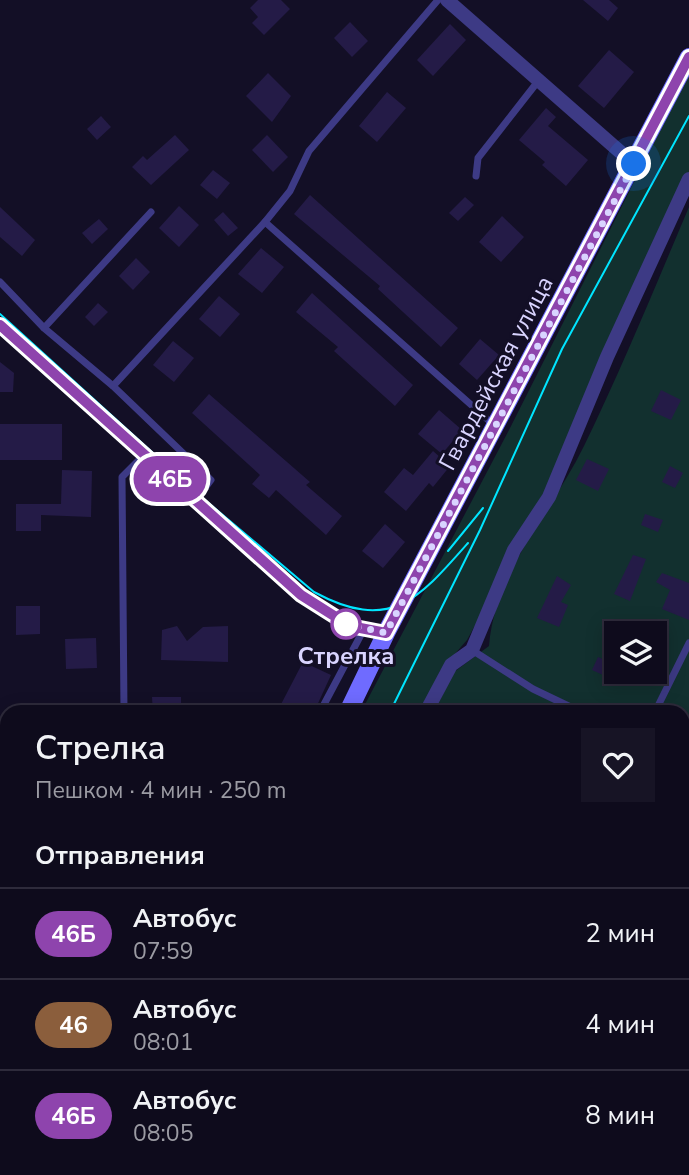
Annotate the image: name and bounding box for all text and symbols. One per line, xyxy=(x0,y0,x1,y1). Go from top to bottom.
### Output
your location xyxy=(616,146,651,181)
street label: Гвардейская улица xyxy=(431,270,561,476)
line badge: 46Б xyxy=(130,456,210,502)
text: 46Б xyxy=(148,463,192,495)
marker: Стрелка xyxy=(331,609,361,639)
map controls xyxy=(604,621,667,684)
button: layers xyxy=(604,621,667,684)
place label: Стрелка xyxy=(298,640,394,672)
text: Стрелка xyxy=(35,726,166,771)
button: heart xyxy=(581,728,655,802)
text: Пешком · 4 мин · 250 m xyxy=(35,775,286,806)
text: Отправления xyxy=(35,838,205,873)
text: Автобус xyxy=(133,901,236,936)
text: 2 мин xyxy=(585,916,655,951)
text: 46Б xyxy=(51,918,96,950)
text: 07:59 xyxy=(133,936,193,967)
text: Автобус xyxy=(133,992,236,1027)
text: 4 мин xyxy=(585,1007,655,1042)
text: 46 xyxy=(59,1009,88,1041)
text: 08:01 xyxy=(133,1027,193,1058)
text: Автобус xyxy=(133,1083,236,1118)
text: 8 мин xyxy=(585,1098,655,1133)
text: 46Б xyxy=(51,1100,96,1132)
text: 08:05 xyxy=(133,1118,193,1149)

